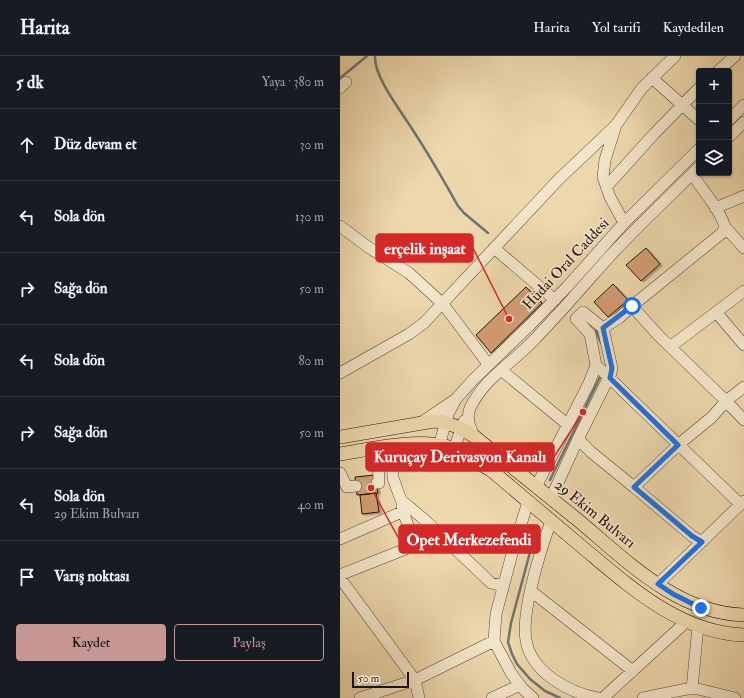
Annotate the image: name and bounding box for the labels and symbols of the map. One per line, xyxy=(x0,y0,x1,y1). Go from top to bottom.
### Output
street label: Hüdai Oral Caddesi xyxy=(519,214,613,314)
callout: erçelik inşaat xyxy=(376,234,473,262)
text: erçelik inşaat xyxy=(384,239,467,259)
route start xyxy=(623,297,641,315)
callout: Kuruçay Derivasyon Kanalı xyxy=(366,443,554,471)
text: Kuruçay Derivasyon Kanalı xyxy=(374,447,547,468)
street label: 29 Ekim Bulvarı xyxy=(551,476,639,552)
callout: Opet Merkezefendi xyxy=(399,525,540,553)
text: Opet Merkezefendi xyxy=(407,530,532,551)
route end xyxy=(692,599,710,617)
scale bar xyxy=(352,670,409,689)

